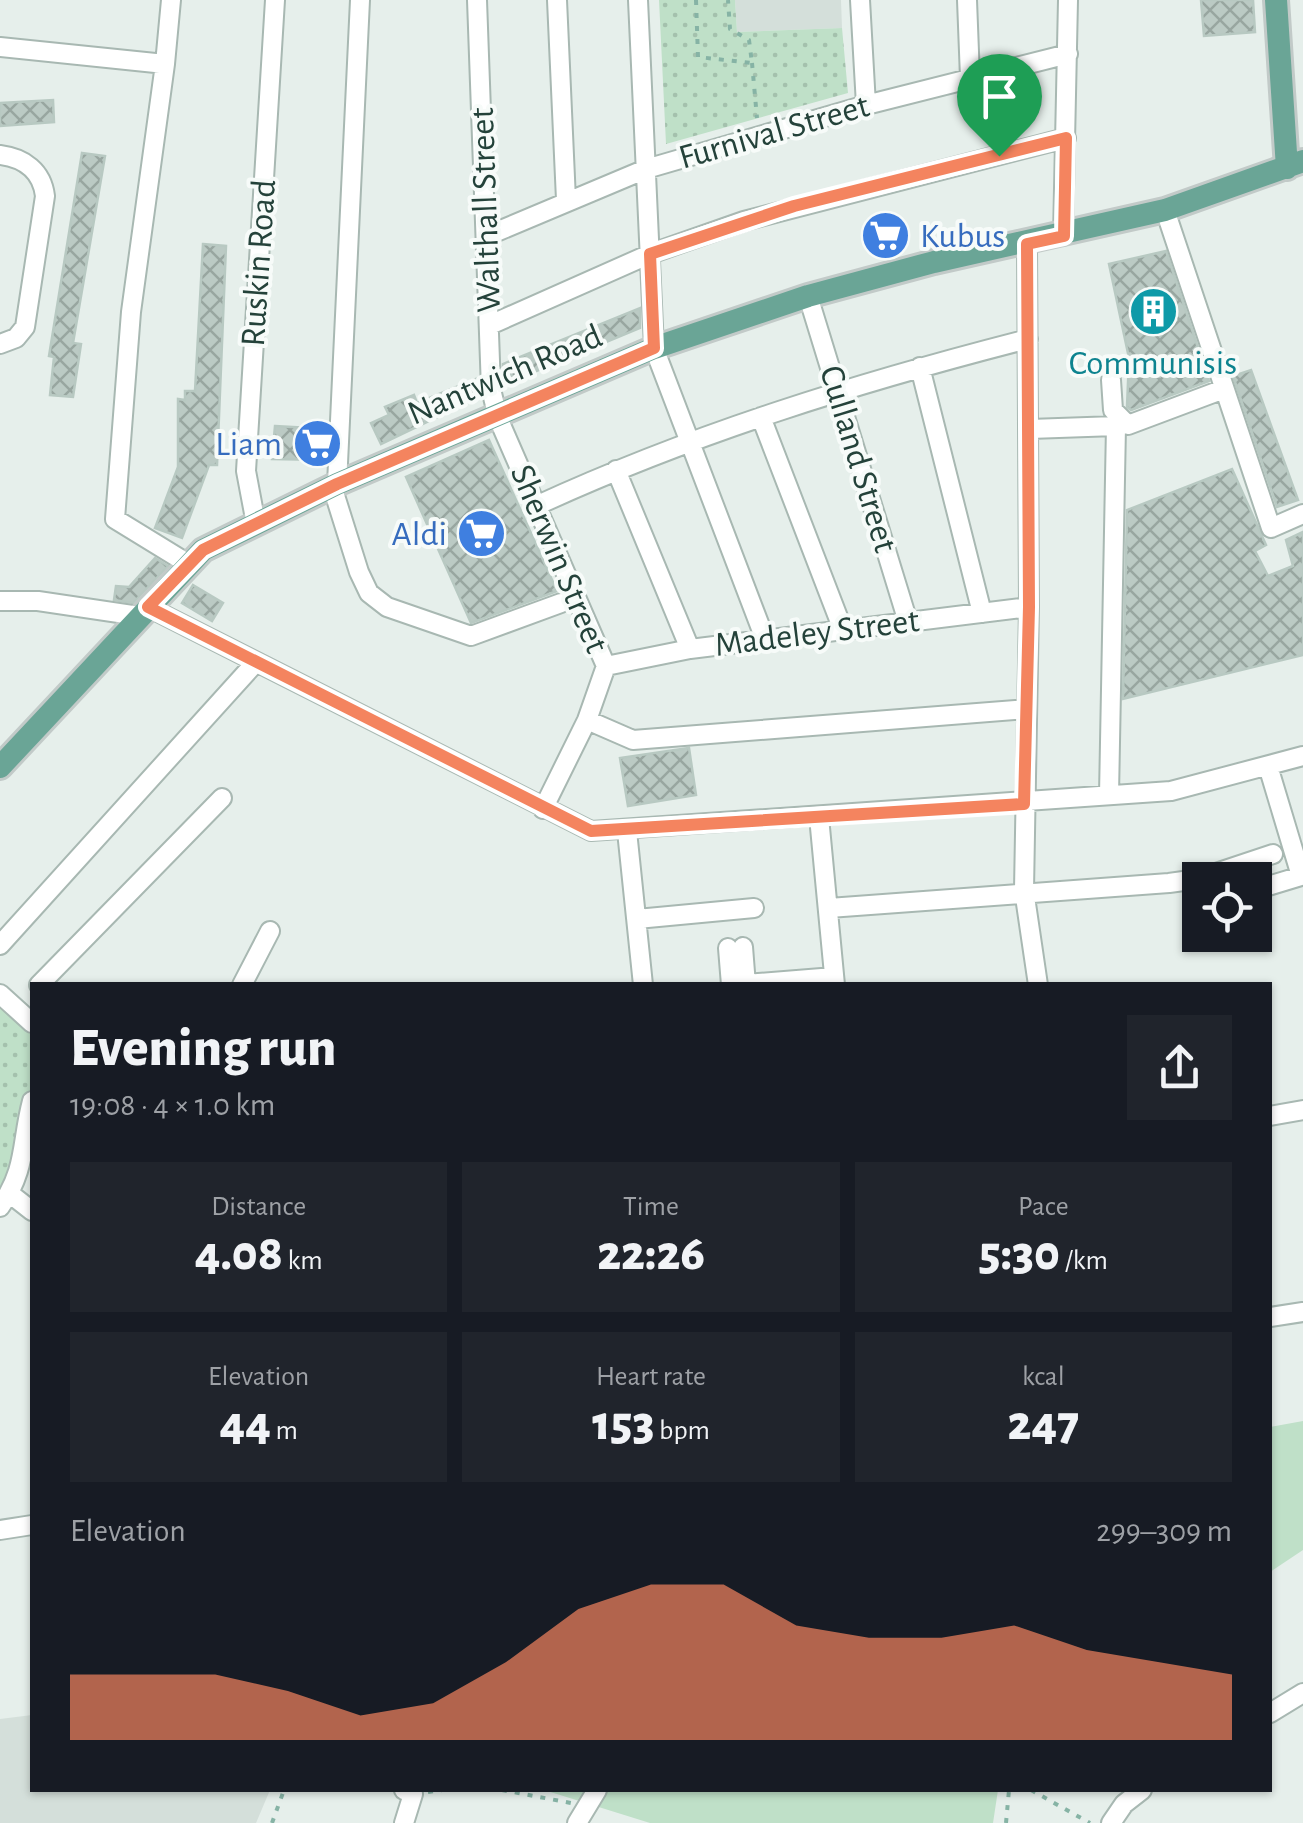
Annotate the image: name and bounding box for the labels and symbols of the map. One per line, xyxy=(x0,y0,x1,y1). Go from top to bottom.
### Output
pin xyxy=(957,54,1042,157)
street label: Furnival Street xyxy=(675,88,873,176)
street label: Walthall Street xyxy=(465,107,507,313)
street label: Ruskin Road xyxy=(236,178,282,348)
supermarket icon: Kubus xyxy=(859,210,911,262)
place label: Kubus xyxy=(920,219,1005,254)
building icon: Communisis xyxy=(1127,285,1179,337)
street label: Nantwich Road xyxy=(403,318,607,432)
place label: Communisis xyxy=(1069,346,1237,381)
street label: Culland Street xyxy=(813,362,903,556)
supermarket icon: Liam xyxy=(291,418,343,470)
place label: Liam xyxy=(215,427,282,462)
street label: Sherwin Street xyxy=(504,460,614,658)
supermarket icon: Aldi xyxy=(456,508,508,560)
place label: Aldi xyxy=(392,517,447,552)
street label: Madeley Street xyxy=(713,603,921,663)

